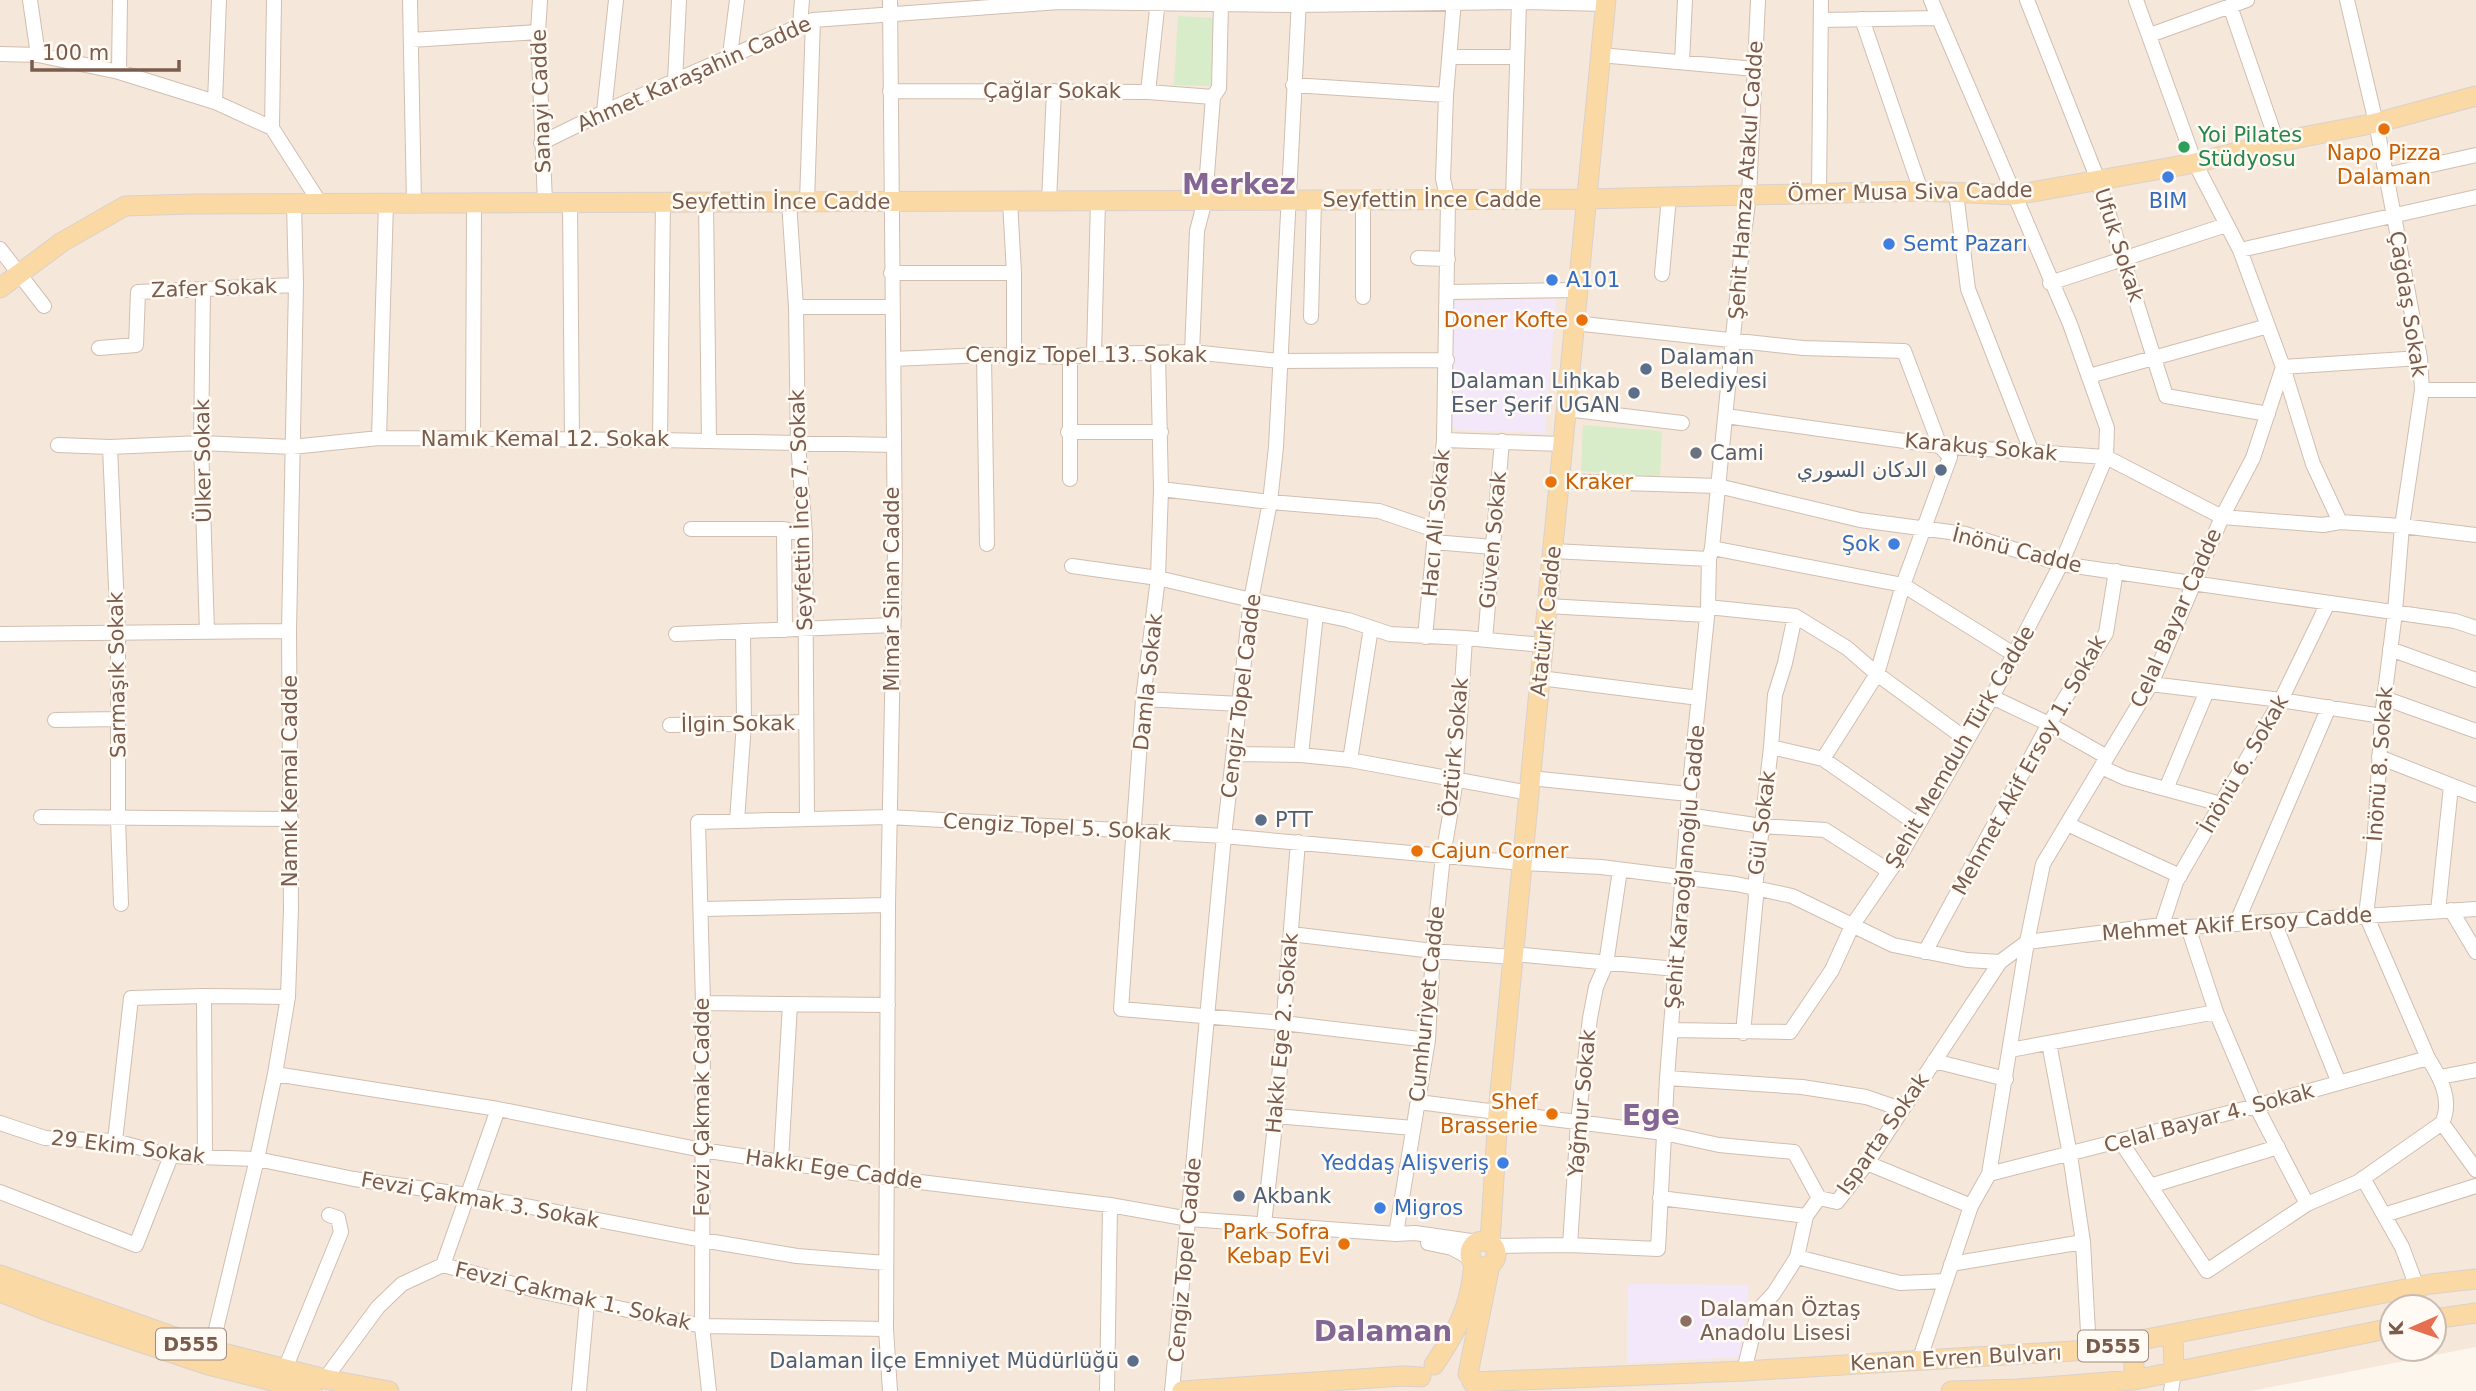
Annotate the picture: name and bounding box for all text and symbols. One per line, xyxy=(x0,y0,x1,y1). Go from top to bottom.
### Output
street label: Ahmet Karaşahin Cadde xyxy=(573,11,815,137)
scale bar xyxy=(32,28,178,72)
street label: Sanayi Cadde xyxy=(526,28,556,174)
street label: Şehit Hamza Atakul Cadde xyxy=(1724,40,1768,320)
text: 100 m xyxy=(42,41,109,65)
street label: Çağlar Sokak xyxy=(983,79,1122,103)
marker: Napo Pizza Dalaman xyxy=(2376,121,2392,137)
place label: Yoi Pilates Stüdyosu xyxy=(2197,123,2302,171)
marker: Yoi Pilates Stüdyosu xyxy=(2176,139,2192,155)
place label: Napo Pizza Dalaman xyxy=(2327,141,2441,189)
district label: Merkez xyxy=(1182,168,1296,201)
marker: BIM xyxy=(2160,169,2176,185)
street label: Ömer Musa Siva Cadde xyxy=(1787,177,2033,206)
street label: Ufuk Sokak xyxy=(2089,185,2149,306)
street label: Seyfettin İnce Cadde xyxy=(1322,187,1542,212)
street label: Seyfettin İnce Cadde xyxy=(671,189,891,214)
place label: BIM xyxy=(2149,189,2187,213)
street label: Çağdaş Sokak xyxy=(2385,229,2432,380)
place label: Semt Pazarı xyxy=(1903,232,2028,256)
marker: Semt Pazarı xyxy=(1881,236,1897,252)
place label: A101 xyxy=(1566,268,1620,292)
marker: A101 xyxy=(1544,272,1560,288)
street label: Zafer Sokak xyxy=(151,274,278,302)
place label: Doner Kofte xyxy=(1444,308,1568,332)
marker: Doner Kofte xyxy=(1574,312,1590,328)
street label: Cengiz Topel 13. Sokak xyxy=(965,343,1208,367)
place label: Dalaman Belediyesi xyxy=(1660,345,1767,393)
marker: Dalaman Belediyesi xyxy=(1638,361,1654,377)
place label: Dalaman Lihkab Eser Şerif UGAN xyxy=(1450,369,1620,417)
marker: Dalaman Lihkab Eser Şerif UGAN xyxy=(1626,385,1642,401)
street label: Seyfettin İnce 7. Sokak xyxy=(784,388,817,631)
street label: Ülker Sokak xyxy=(189,398,216,523)
street label: Namık Kemal 12. Sokak xyxy=(421,427,670,451)
street label: Karakuş Sokak xyxy=(1904,428,2059,466)
place label: Cami xyxy=(1710,441,1764,465)
marker: Cami xyxy=(1688,445,1704,461)
street label: Hacı Ali Sokak xyxy=(1418,447,1454,598)
place label: الدكان السوري xyxy=(1797,458,1927,482)
marker: الدكان السوري xyxy=(1933,462,1949,478)
street label: Güven Sokak xyxy=(1475,469,1511,610)
place label: Kraker xyxy=(1565,470,1634,494)
marker: Kraker xyxy=(1543,474,1559,490)
street label: Mimar Sinan Cadde xyxy=(880,486,904,692)
street label: İnönü Cadde xyxy=(1950,521,2085,578)
street label: Celal Bayar Cadde xyxy=(2126,525,2226,711)
place label: Şok xyxy=(1842,532,1881,556)
marker: Şok xyxy=(1886,536,1902,552)
street label: Atatürk Cadde xyxy=(1526,545,1566,697)
street label: Sarmaşık Sokak xyxy=(104,591,130,758)
street label: Cengiz Topel Cadde xyxy=(1217,592,1265,800)
street label: Damla Sokak xyxy=(1129,611,1167,752)
street label: Şehit Memduh Türk Cadde xyxy=(1881,621,2039,873)
street label: Mehmet Akif Ersoy 1. Sokak xyxy=(1947,630,2111,899)
street label: Namık Kemal Cadde xyxy=(278,675,302,887)
street label: Öztürk Sokak xyxy=(1436,676,1473,818)
street label: İnönü 8. Sokak xyxy=(2362,685,2397,842)
street label: İnönü 6. Sokak xyxy=(2194,690,2294,837)
street label: İlgin Sokak xyxy=(681,710,796,737)
street label: Şehit Karaoğlanoğlu Cadde xyxy=(1661,724,1709,1010)
street label: Gül Sokak xyxy=(1744,769,1780,877)
place label: PTT xyxy=(1275,808,1313,832)
street label: Cengiz Topel 5. Sokak xyxy=(942,809,1172,845)
marker: PTT xyxy=(1253,812,1269,828)
place label: Cajun Corner xyxy=(1431,839,1569,863)
marker: Cajun Corner xyxy=(1409,843,1425,859)
street label: Mehmet Akif Ersoy Cadde xyxy=(2101,903,2373,945)
street label: Cumhuriyet Cadde xyxy=(1405,905,1449,1103)
street label: Hakkı Ege 2. Sokak xyxy=(1261,931,1303,1134)
street label: Fevzi Çakmak Cadde xyxy=(690,998,714,1216)
street label: Yağmur Sokak xyxy=(1563,1027,1600,1179)
street label: Isparta Sokak xyxy=(1832,1068,1934,1199)
street label: Celal Bayar 4. Sokak xyxy=(2101,1078,2317,1158)
place label: Shef Brasserie xyxy=(1440,1090,1539,1138)
district label: Ege xyxy=(1622,1099,1680,1132)
marker: Shef Brasserie xyxy=(1544,1106,1560,1122)
street label: 29 Ekim Sokak xyxy=(50,1126,207,1168)
street label: Hakkı Ege Cadde xyxy=(744,1145,924,1193)
place label: Yeddaş Alişveriş xyxy=(1320,1151,1489,1175)
marker: Yeddaş Alişveriş xyxy=(1495,1155,1511,1171)
street label: Cengiz Topel Cadde xyxy=(1164,1156,1206,1364)
street label: Fevzi Çakmak 3. Sokak xyxy=(359,1167,602,1233)
place label: Akbank xyxy=(1253,1184,1332,1208)
marker: Akbank xyxy=(1231,1188,1247,1204)
place label: Migros xyxy=(1394,1196,1463,1220)
marker: Migros xyxy=(1372,1200,1388,1216)
place label: Park Sofra Kebap Evi xyxy=(1223,1220,1330,1268)
marker: Park Sofra Kebap Evi xyxy=(1336,1236,1352,1252)
street label: Fevzi Çakmak 1. Sokak xyxy=(453,1257,694,1335)
north arrow xyxy=(2378,1293,2448,1363)
place label: Dalaman Öztaş Anadolu Lisesi xyxy=(1700,1296,1861,1345)
marker: Dalaman Öztaş Anadolu Lisesi xyxy=(1678,1313,1694,1329)
district label: Dalaman xyxy=(1314,1315,1452,1348)
text: K xyxy=(2385,1320,2407,1336)
road number: D555 xyxy=(156,1328,226,1360)
road number: D555 xyxy=(2078,1330,2148,1362)
street label: Kenan Evren Bulvarı xyxy=(1850,1340,2062,1376)
place label: Dalaman İlçe Emniyet Müdürlüğü xyxy=(769,1348,1119,1373)
marker: Dalaman İlçe Emniyet Müdürlüğü xyxy=(1125,1353,1141,1369)

